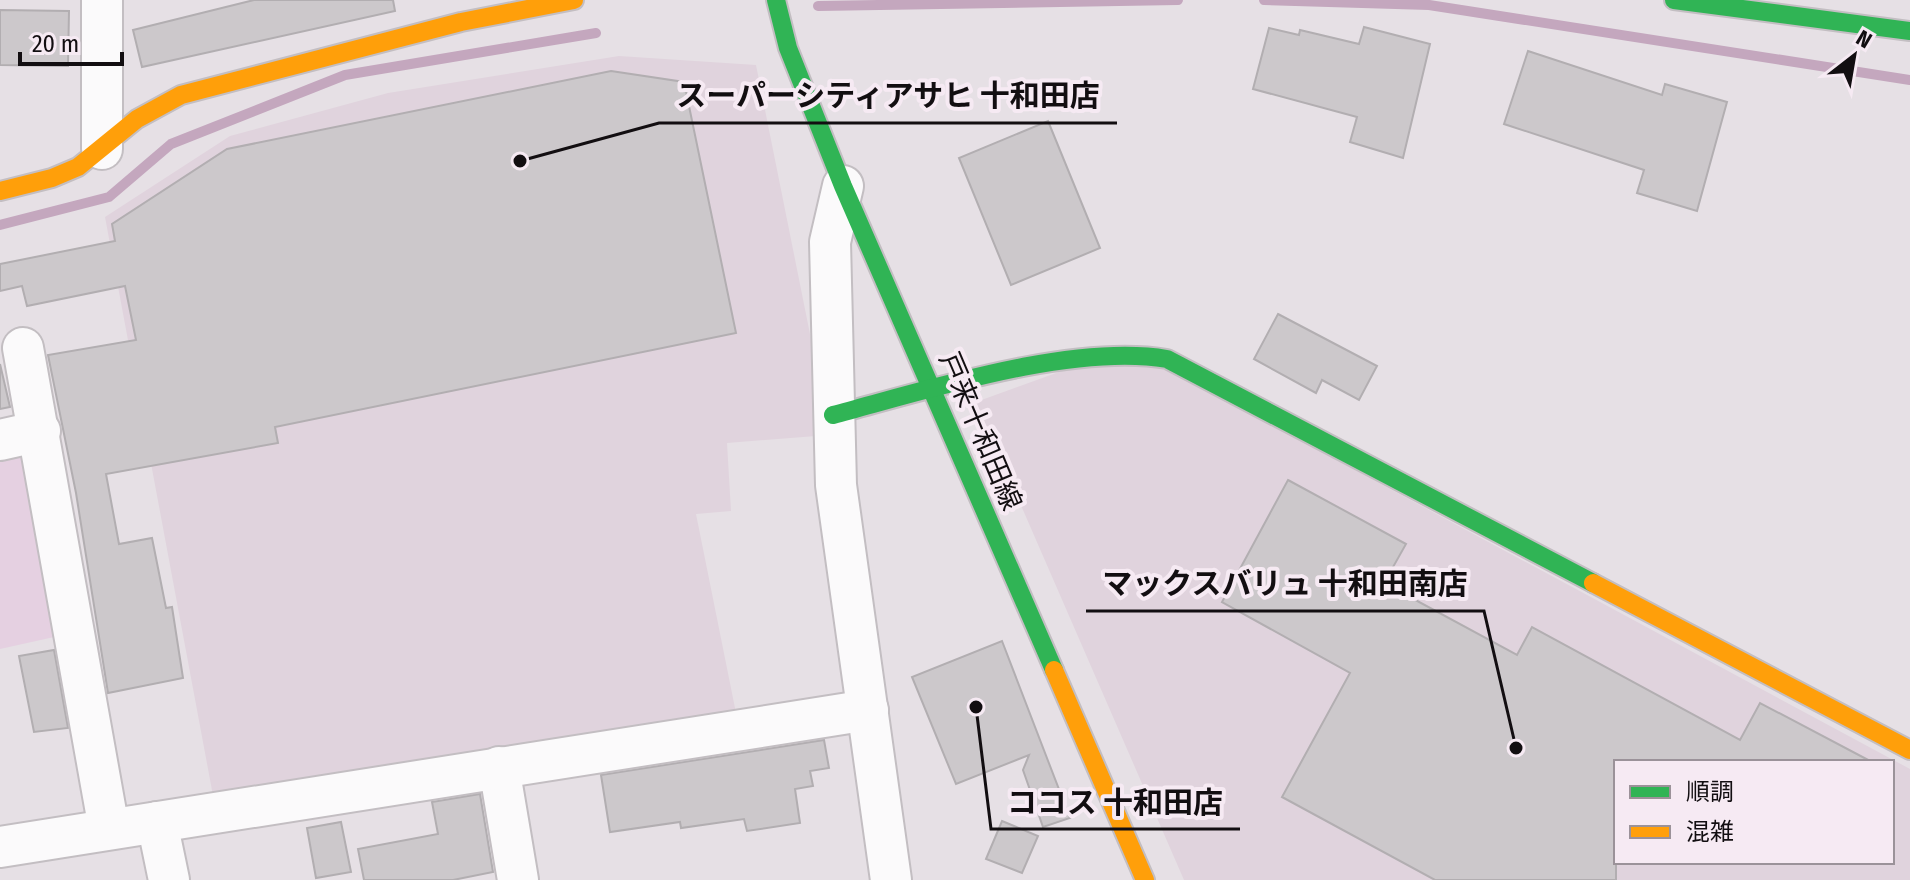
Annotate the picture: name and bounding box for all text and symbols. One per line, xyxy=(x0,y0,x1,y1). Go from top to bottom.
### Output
scale bar xyxy=(20,16,122,66)
north arrow xyxy=(1814,16,1894,96)
text: N xyxy=(1851,24,1877,54)
text: 20 m xyxy=(32,30,79,58)
callout: スーパーシティアサヒ 十和田店 xyxy=(659,69,1117,123)
text: スーパーシティアサヒ 十和田店 xyxy=(676,78,1100,114)
street label: 戸来十和田線 xyxy=(933,347,1029,515)
callout: マックスバリュ 十和田南店 xyxy=(1086,557,1484,611)
text: マックスバリュ 十和田南店 xyxy=(1102,566,1468,602)
legend xyxy=(1614,760,1894,864)
callout: ココス 十和田店 xyxy=(991,775,1240,829)
text: 順調 xyxy=(1686,778,1734,806)
text: ココス 十和田店 xyxy=(1007,785,1223,821)
text: 混雑 xyxy=(1686,818,1734,846)

